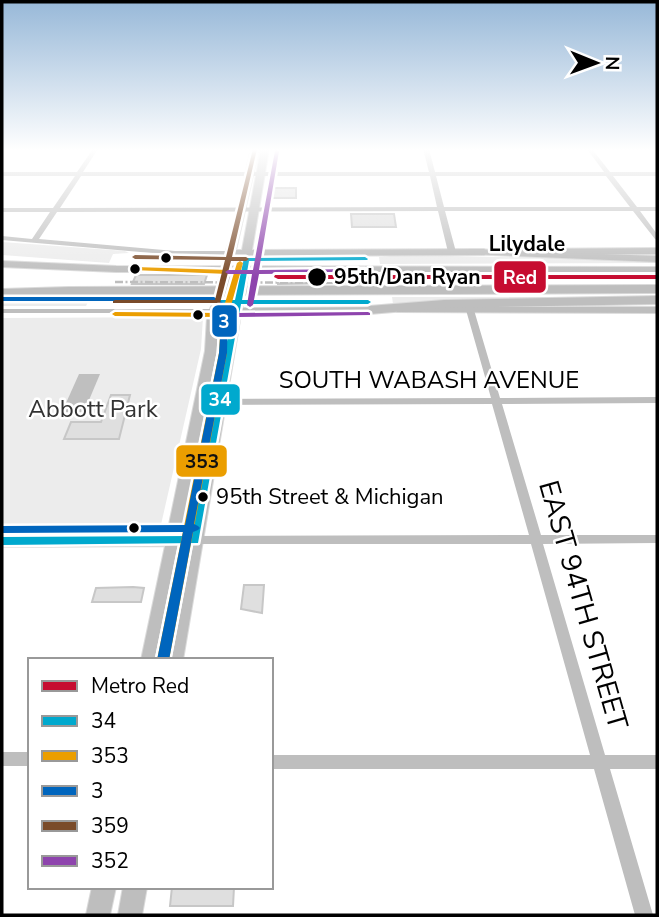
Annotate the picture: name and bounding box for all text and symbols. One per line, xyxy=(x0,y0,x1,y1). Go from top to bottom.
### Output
north arrow xyxy=(561,28,631,98)
text: N xyxy=(599,56,625,71)
district label: Lilydale xyxy=(489,230,565,258)
unlabelled marker xyxy=(159,251,173,265)
line badge: Red xyxy=(493,260,547,294)
unlabelled marker xyxy=(128,262,142,276)
place label: 95th/Dan Ryan xyxy=(334,263,481,291)
text: Red xyxy=(503,265,537,291)
marker: 95th/Dan Ryan xyxy=(306,266,328,288)
line badge: 3 xyxy=(211,304,238,338)
unlabelled marker xyxy=(191,308,205,322)
text: 3 xyxy=(218,309,230,335)
street label: SOUTH WABASH AVENUE xyxy=(279,364,579,396)
line badge: 34 xyxy=(200,383,241,416)
text: 34 xyxy=(209,387,231,413)
park label: Abbott Park xyxy=(28,393,159,425)
line badge: 353 xyxy=(175,444,228,478)
text: 353 xyxy=(185,449,219,475)
street label: EAST 94TH STREET xyxy=(529,476,637,734)
place label: 95th Street & Michigan xyxy=(216,482,444,512)
marker: 95th Street & Michigan xyxy=(196,490,210,504)
unlabelled marker xyxy=(127,521,141,535)
legend xyxy=(28,658,273,889)
text: Metro Red xyxy=(91,672,189,700)
text: 34 xyxy=(91,707,116,735)
text: 353 xyxy=(91,742,129,770)
text: 3 xyxy=(91,777,104,805)
text: 359 xyxy=(91,812,129,840)
text: 352 xyxy=(91,847,129,875)

